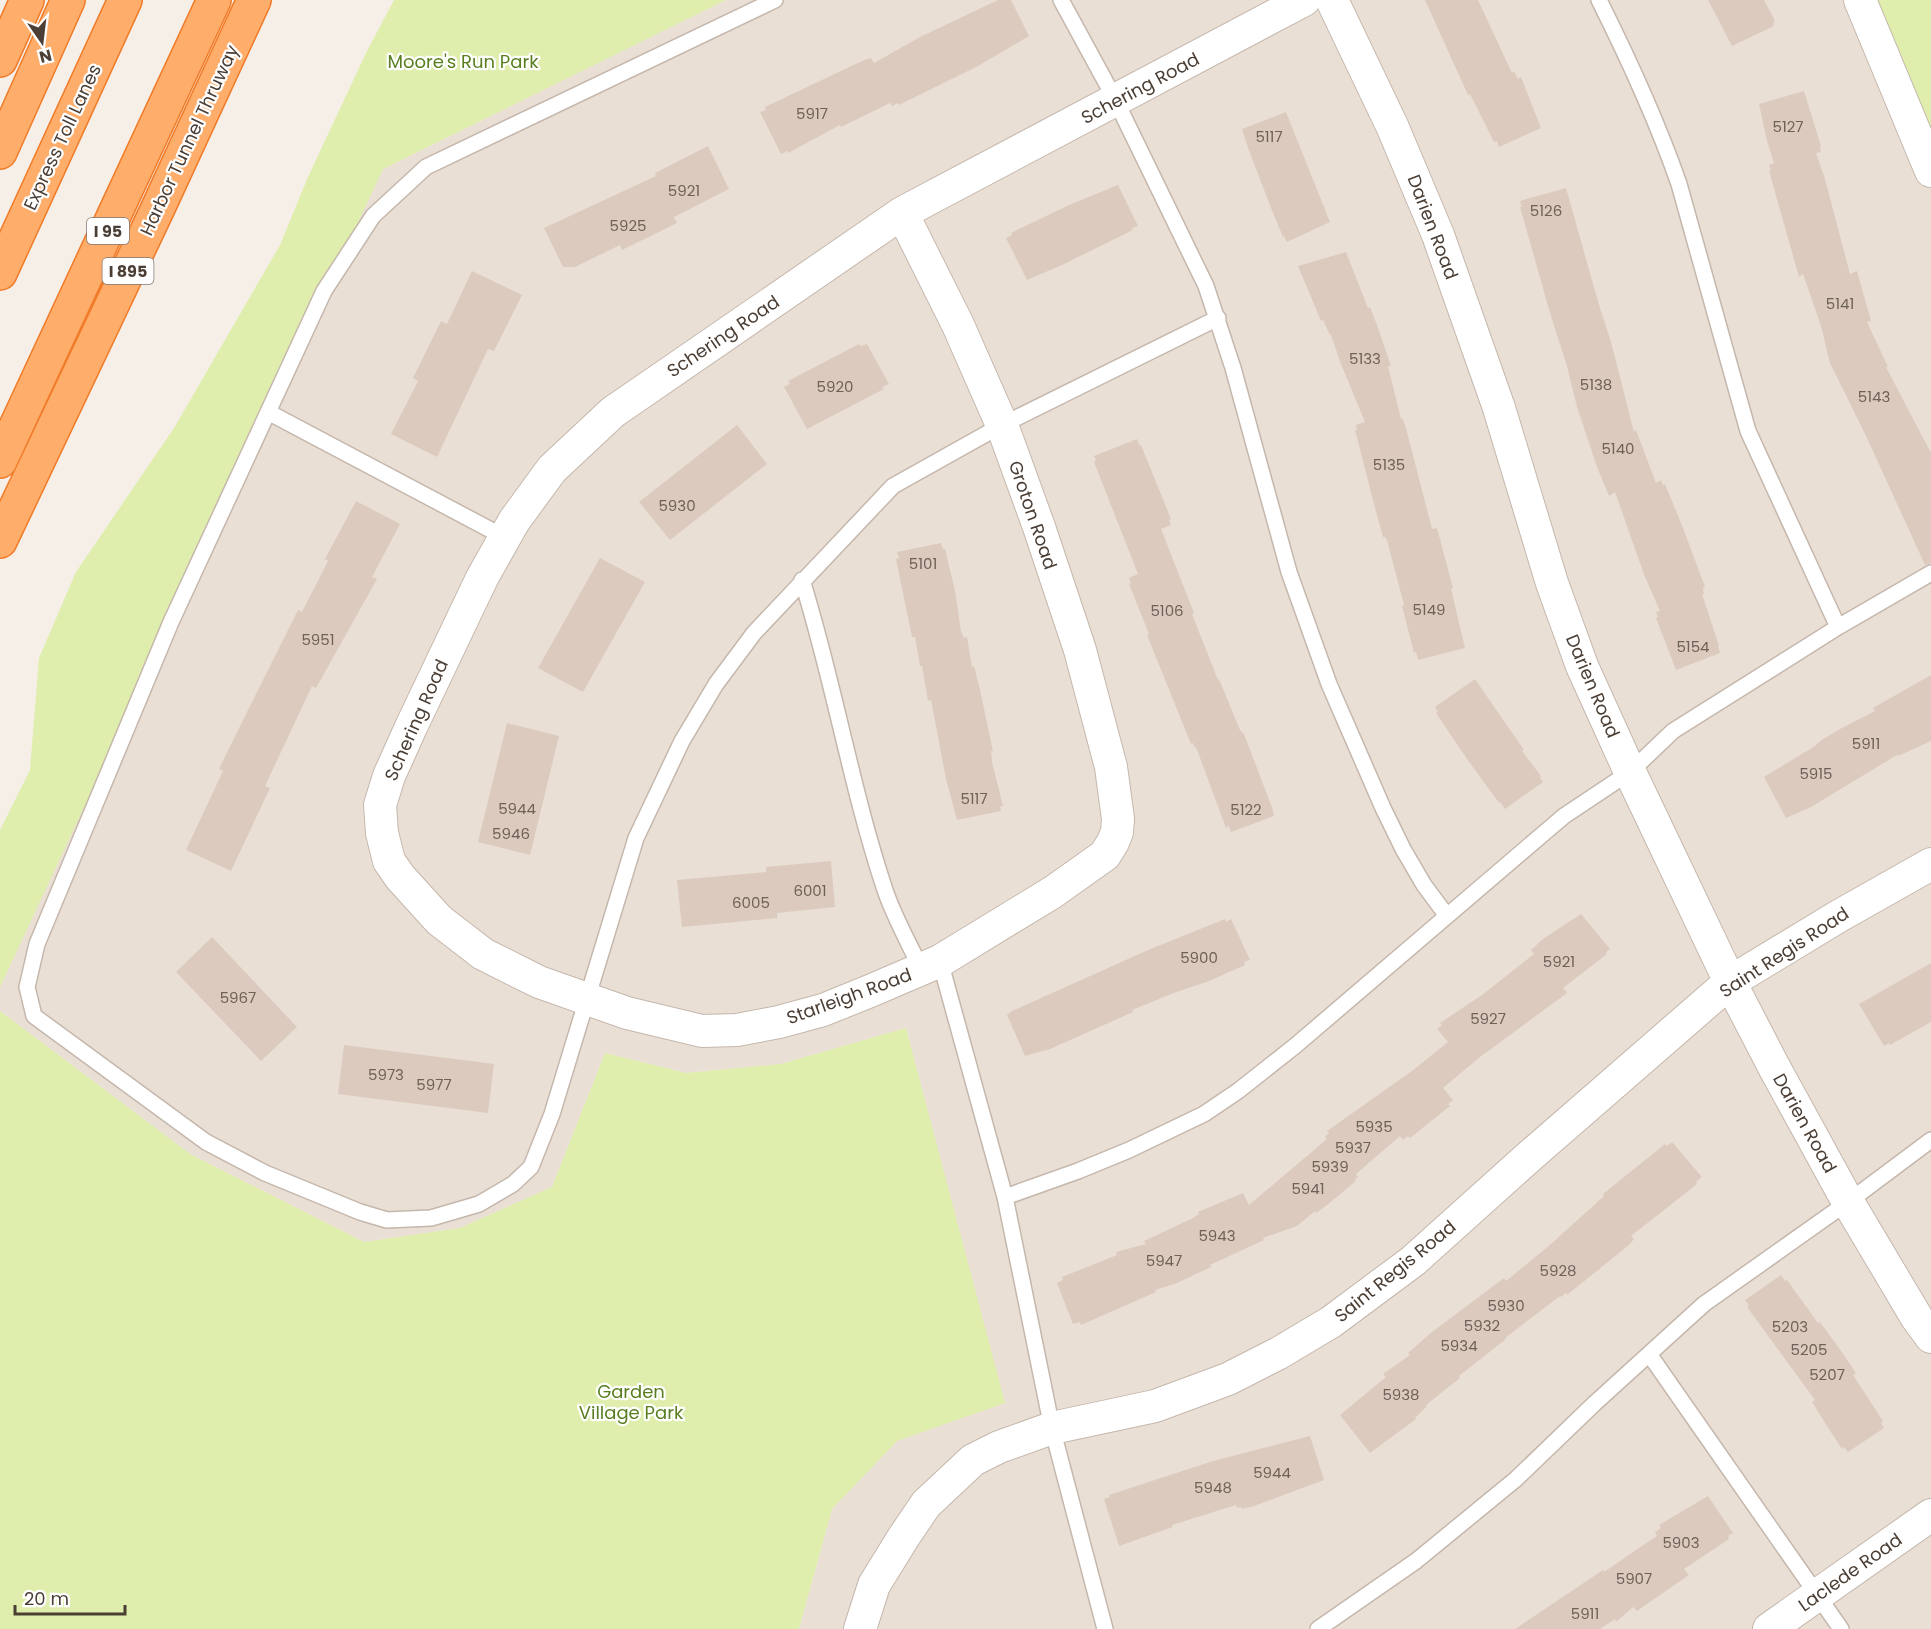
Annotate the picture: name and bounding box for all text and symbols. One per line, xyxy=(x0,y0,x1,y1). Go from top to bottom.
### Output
north arrow xyxy=(12,12,72,72)
street label: Harbor Tunnel Thruway xyxy=(134,41,244,239)
text: N xyxy=(37,43,54,69)
street label: Schering Road xyxy=(1076,46,1204,130)
park label: Moore's Run Park xyxy=(388,49,539,74)
street label: Express Toll Lanes xyxy=(17,60,107,214)
house number: 5917 xyxy=(796,103,828,124)
house number: 5127 xyxy=(1772,116,1804,137)
house number: 5117 xyxy=(1255,126,1283,147)
street label: Darien Road xyxy=(1402,171,1464,283)
house number: 5921 xyxy=(668,180,700,201)
house number: 5126 xyxy=(1530,200,1562,221)
house number: 5925 xyxy=(610,215,646,236)
road number: I 95 xyxy=(87,218,129,244)
road number: I 895 xyxy=(102,258,154,284)
street label: Schering Road xyxy=(662,289,784,383)
house number: 5141 xyxy=(1826,293,1854,314)
house number: 5133 xyxy=(1349,348,1381,369)
house number: 5138 xyxy=(1580,374,1612,395)
house number: 5920 xyxy=(817,376,853,397)
house number: 5143 xyxy=(1858,386,1890,407)
house number: 5140 xyxy=(1601,438,1635,459)
house number: 5135 xyxy=(1373,454,1405,475)
street label: Groton Road xyxy=(1003,457,1063,573)
house number: 5930 xyxy=(658,495,696,516)
house number: 5101 xyxy=(909,553,937,574)
house number: 5149 xyxy=(1412,599,1446,620)
house number: 5106 xyxy=(1150,600,1184,621)
house number: 5951 xyxy=(301,629,335,650)
street label: Darien Road xyxy=(1560,630,1626,742)
house number: 5154 xyxy=(1676,636,1710,657)
street label: Schering Road xyxy=(378,655,454,785)
house number: 5911 xyxy=(1852,733,1880,754)
house number: 5915 xyxy=(1799,763,1833,784)
house number: 5117 xyxy=(960,788,988,809)
house number: 5944 xyxy=(498,798,536,819)
house number: 5122 xyxy=(1230,799,1262,820)
house number: 5946 xyxy=(492,823,530,844)
house number: 6001 xyxy=(793,880,827,901)
house number: 6005 xyxy=(732,892,770,913)
street label: Saint Regis Road xyxy=(1714,901,1854,1003)
house number: 5900 xyxy=(1180,947,1218,968)
house number: 5921 xyxy=(1543,951,1575,972)
street label: Starleigh Road xyxy=(783,962,915,1030)
house number: 5967 xyxy=(220,987,256,1008)
house number: 5927 xyxy=(1470,1008,1506,1029)
house number: 5973 xyxy=(368,1064,404,1085)
street label: Darien Road xyxy=(1767,1069,1843,1177)
house number: 5977 xyxy=(416,1074,452,1095)
house number: 5935 xyxy=(1355,1116,1393,1137)
house number: 5937 xyxy=(1335,1137,1371,1158)
house number: 5939 xyxy=(1311,1156,1349,1177)
house number: 5941 xyxy=(1291,1178,1325,1199)
street label: Saint Regis Road xyxy=(1329,1214,1461,1328)
house number: 5943 xyxy=(1198,1225,1236,1246)
house number: 5947 xyxy=(1146,1250,1182,1271)
house number: 5928 xyxy=(1540,1260,1576,1281)
house number: 5930 xyxy=(1487,1295,1525,1316)
house number: 5932 xyxy=(1464,1315,1500,1336)
house number: 5203 xyxy=(1772,1316,1808,1337)
house number: 5934 xyxy=(1440,1335,1478,1356)
house number: 5205 xyxy=(1791,1339,1827,1360)
house number: 5207 xyxy=(1809,1364,1845,1385)
park label: Garden Village Park xyxy=(579,1379,684,1425)
house number: 5938 xyxy=(1382,1384,1420,1405)
house number: 5944 xyxy=(1253,1462,1291,1483)
house number: 5948 xyxy=(1194,1477,1232,1498)
street label: Laclede Road xyxy=(1793,1527,1907,1617)
house number: 5903 xyxy=(1662,1532,1700,1553)
house number: 5907 xyxy=(1616,1568,1652,1589)
scale bar xyxy=(15,1578,124,1616)
text: 20 m xyxy=(24,1586,69,1611)
house number: 5911 xyxy=(1571,1603,1599,1624)

